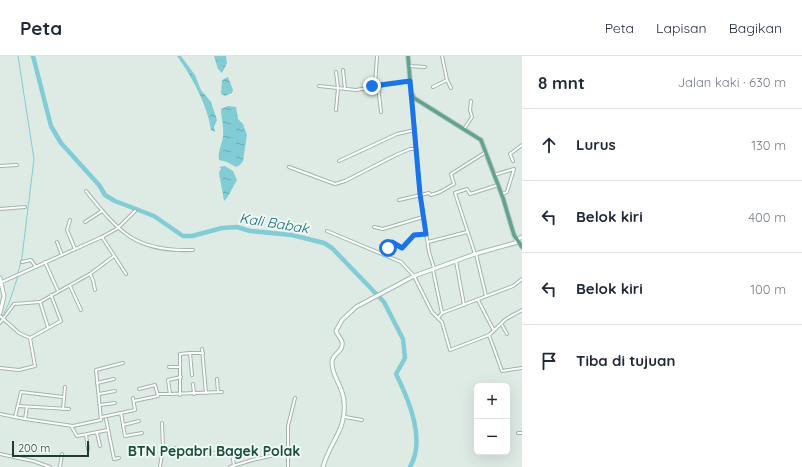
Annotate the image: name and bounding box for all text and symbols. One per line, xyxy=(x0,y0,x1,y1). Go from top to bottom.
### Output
text: Peta xyxy=(20,16,62,40)
text: Peta xyxy=(605,19,634,37)
text: Lapisan xyxy=(656,19,707,37)
text: Bagikan xyxy=(729,19,782,37)
text: 8 mnt xyxy=(538,72,585,93)
text: Jalan kaki · 630 m xyxy=(678,74,786,90)
route end xyxy=(363,77,381,95)
icon: ahead xyxy=(538,134,560,156)
text: Lurus xyxy=(576,135,616,154)
text: 130 m xyxy=(751,137,786,153)
icon: left xyxy=(538,206,560,228)
text: Belok kiri xyxy=(576,207,643,226)
water label: Kali Babak xyxy=(238,209,311,238)
text: 400 m xyxy=(748,209,786,225)
route start xyxy=(379,239,397,257)
icon: left xyxy=(538,278,560,300)
text: Belok kiri xyxy=(576,279,643,298)
text: 100 m xyxy=(750,281,786,297)
icon: arrive xyxy=(538,350,560,372)
text: Tiba di tujuan xyxy=(576,351,675,370)
map controls xyxy=(474,383,510,455)
button: + xyxy=(474,383,510,419)
button: − xyxy=(474,419,510,455)
scale bar xyxy=(12,439,89,458)
text: 200 m xyxy=(18,441,50,455)
district label: BTN Pepabri Bagek Polak xyxy=(128,442,300,460)

